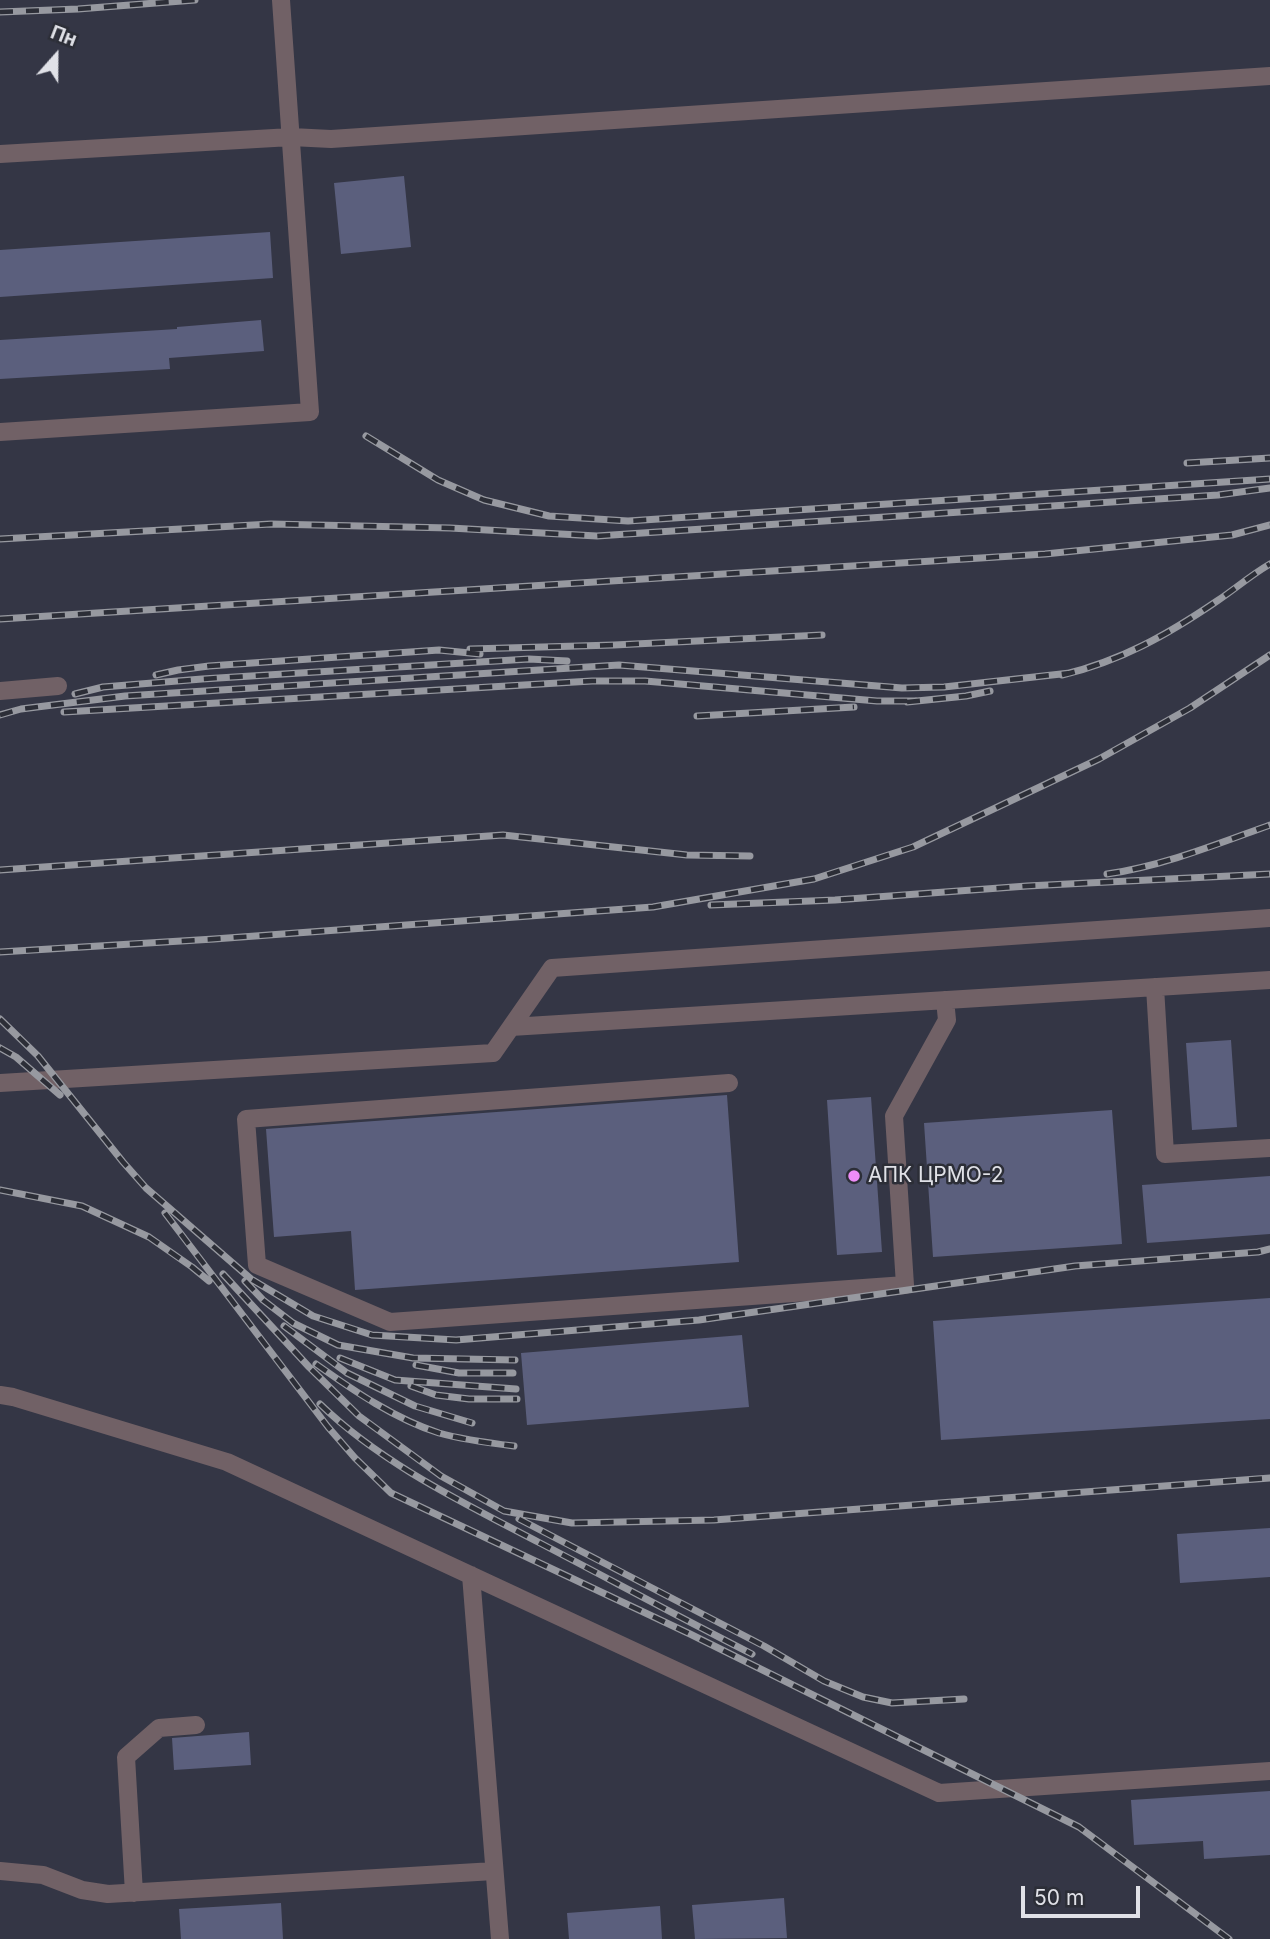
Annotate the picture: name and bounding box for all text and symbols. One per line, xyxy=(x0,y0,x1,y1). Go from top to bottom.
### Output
north arrow xyxy=(21,21,91,91)
text: Пн xyxy=(47,21,80,51)
place label: АПК ЦРМО-2 xyxy=(868,1163,1003,1189)
marker: АПК ЦРМО-2 xyxy=(846,1168,862,1184)
scale bar xyxy=(1025,1872,1144,1916)
text: 50 m xyxy=(1034,1885,1084,1910)

